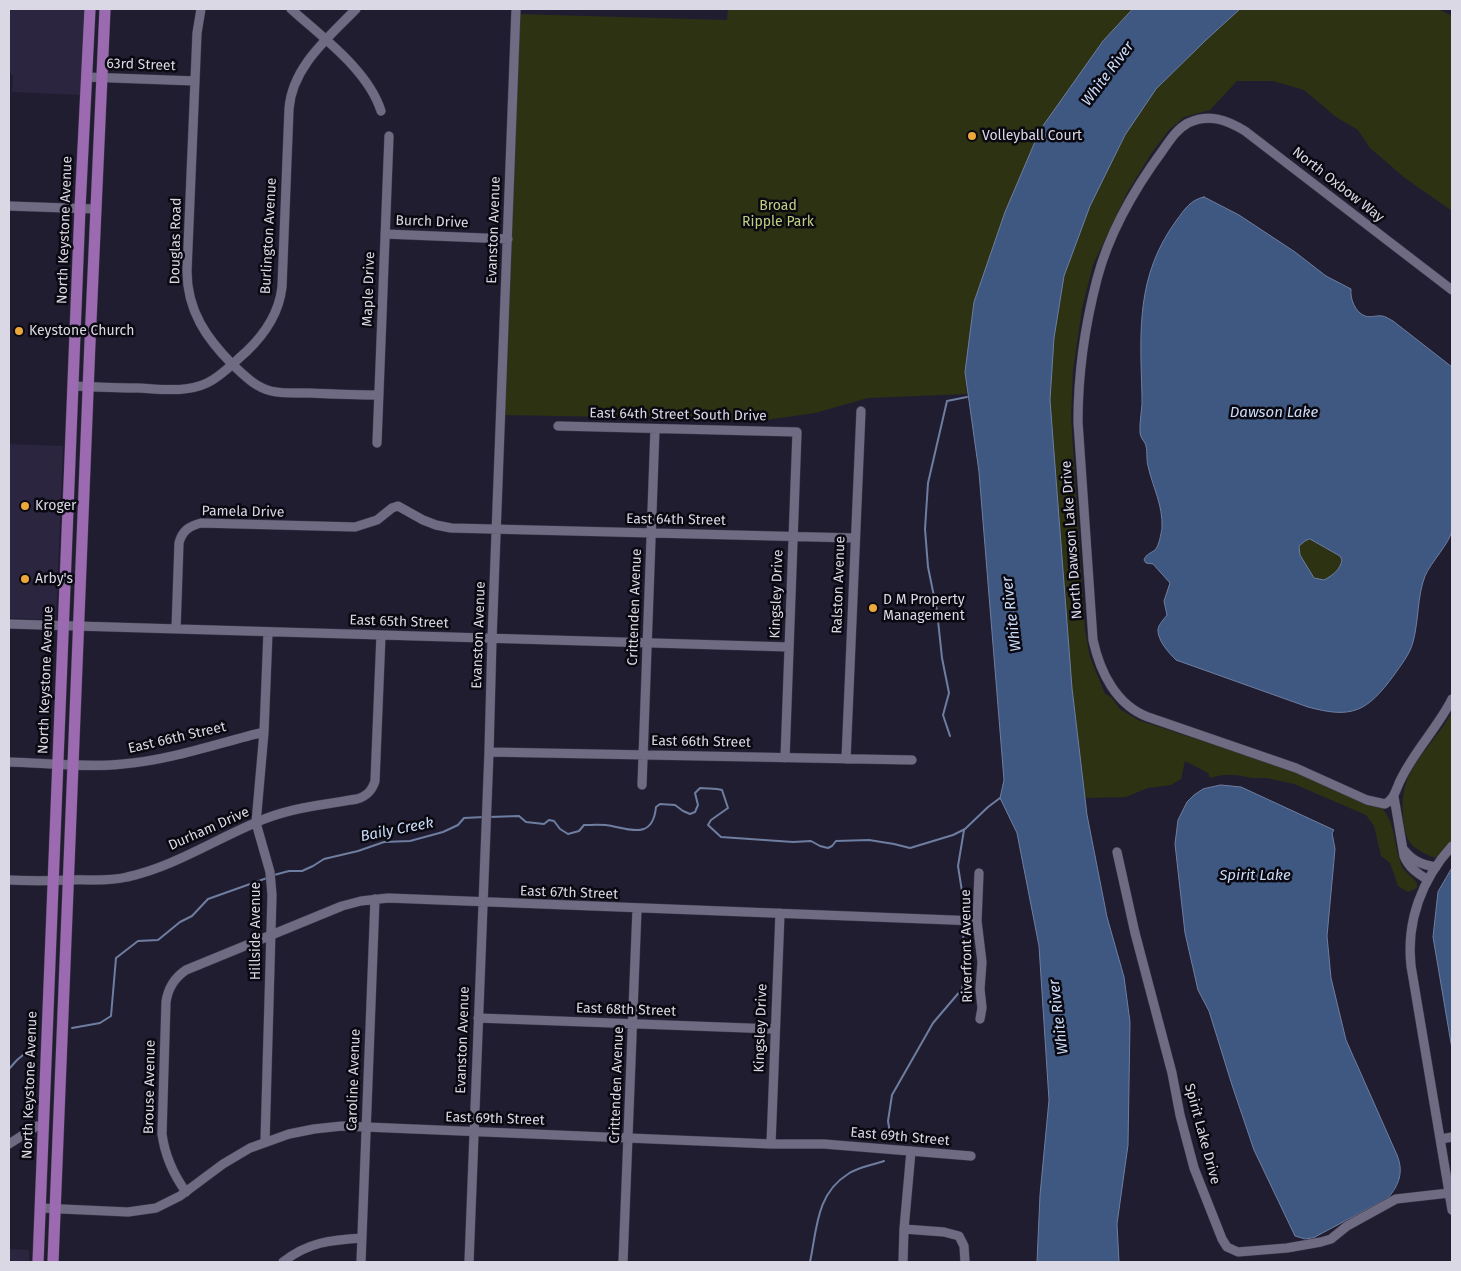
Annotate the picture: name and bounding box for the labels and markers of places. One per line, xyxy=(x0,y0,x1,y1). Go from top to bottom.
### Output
place label: Volleyball Court xyxy=(982,128,1082,144)
marker: Volleyball Court xyxy=(966,130,978,142)
place label: Keystone Church xyxy=(29,323,134,339)
marker: Keystone Church xyxy=(13,325,25,337)
place label: Kroger xyxy=(35,498,76,514)
marker: Kroger xyxy=(19,500,31,512)
place label: Arby's xyxy=(35,571,73,587)
marker: Arby's xyxy=(19,573,31,585)
place label: D M Property Management xyxy=(883,592,965,624)
marker: D M Property Management xyxy=(867,602,879,614)

